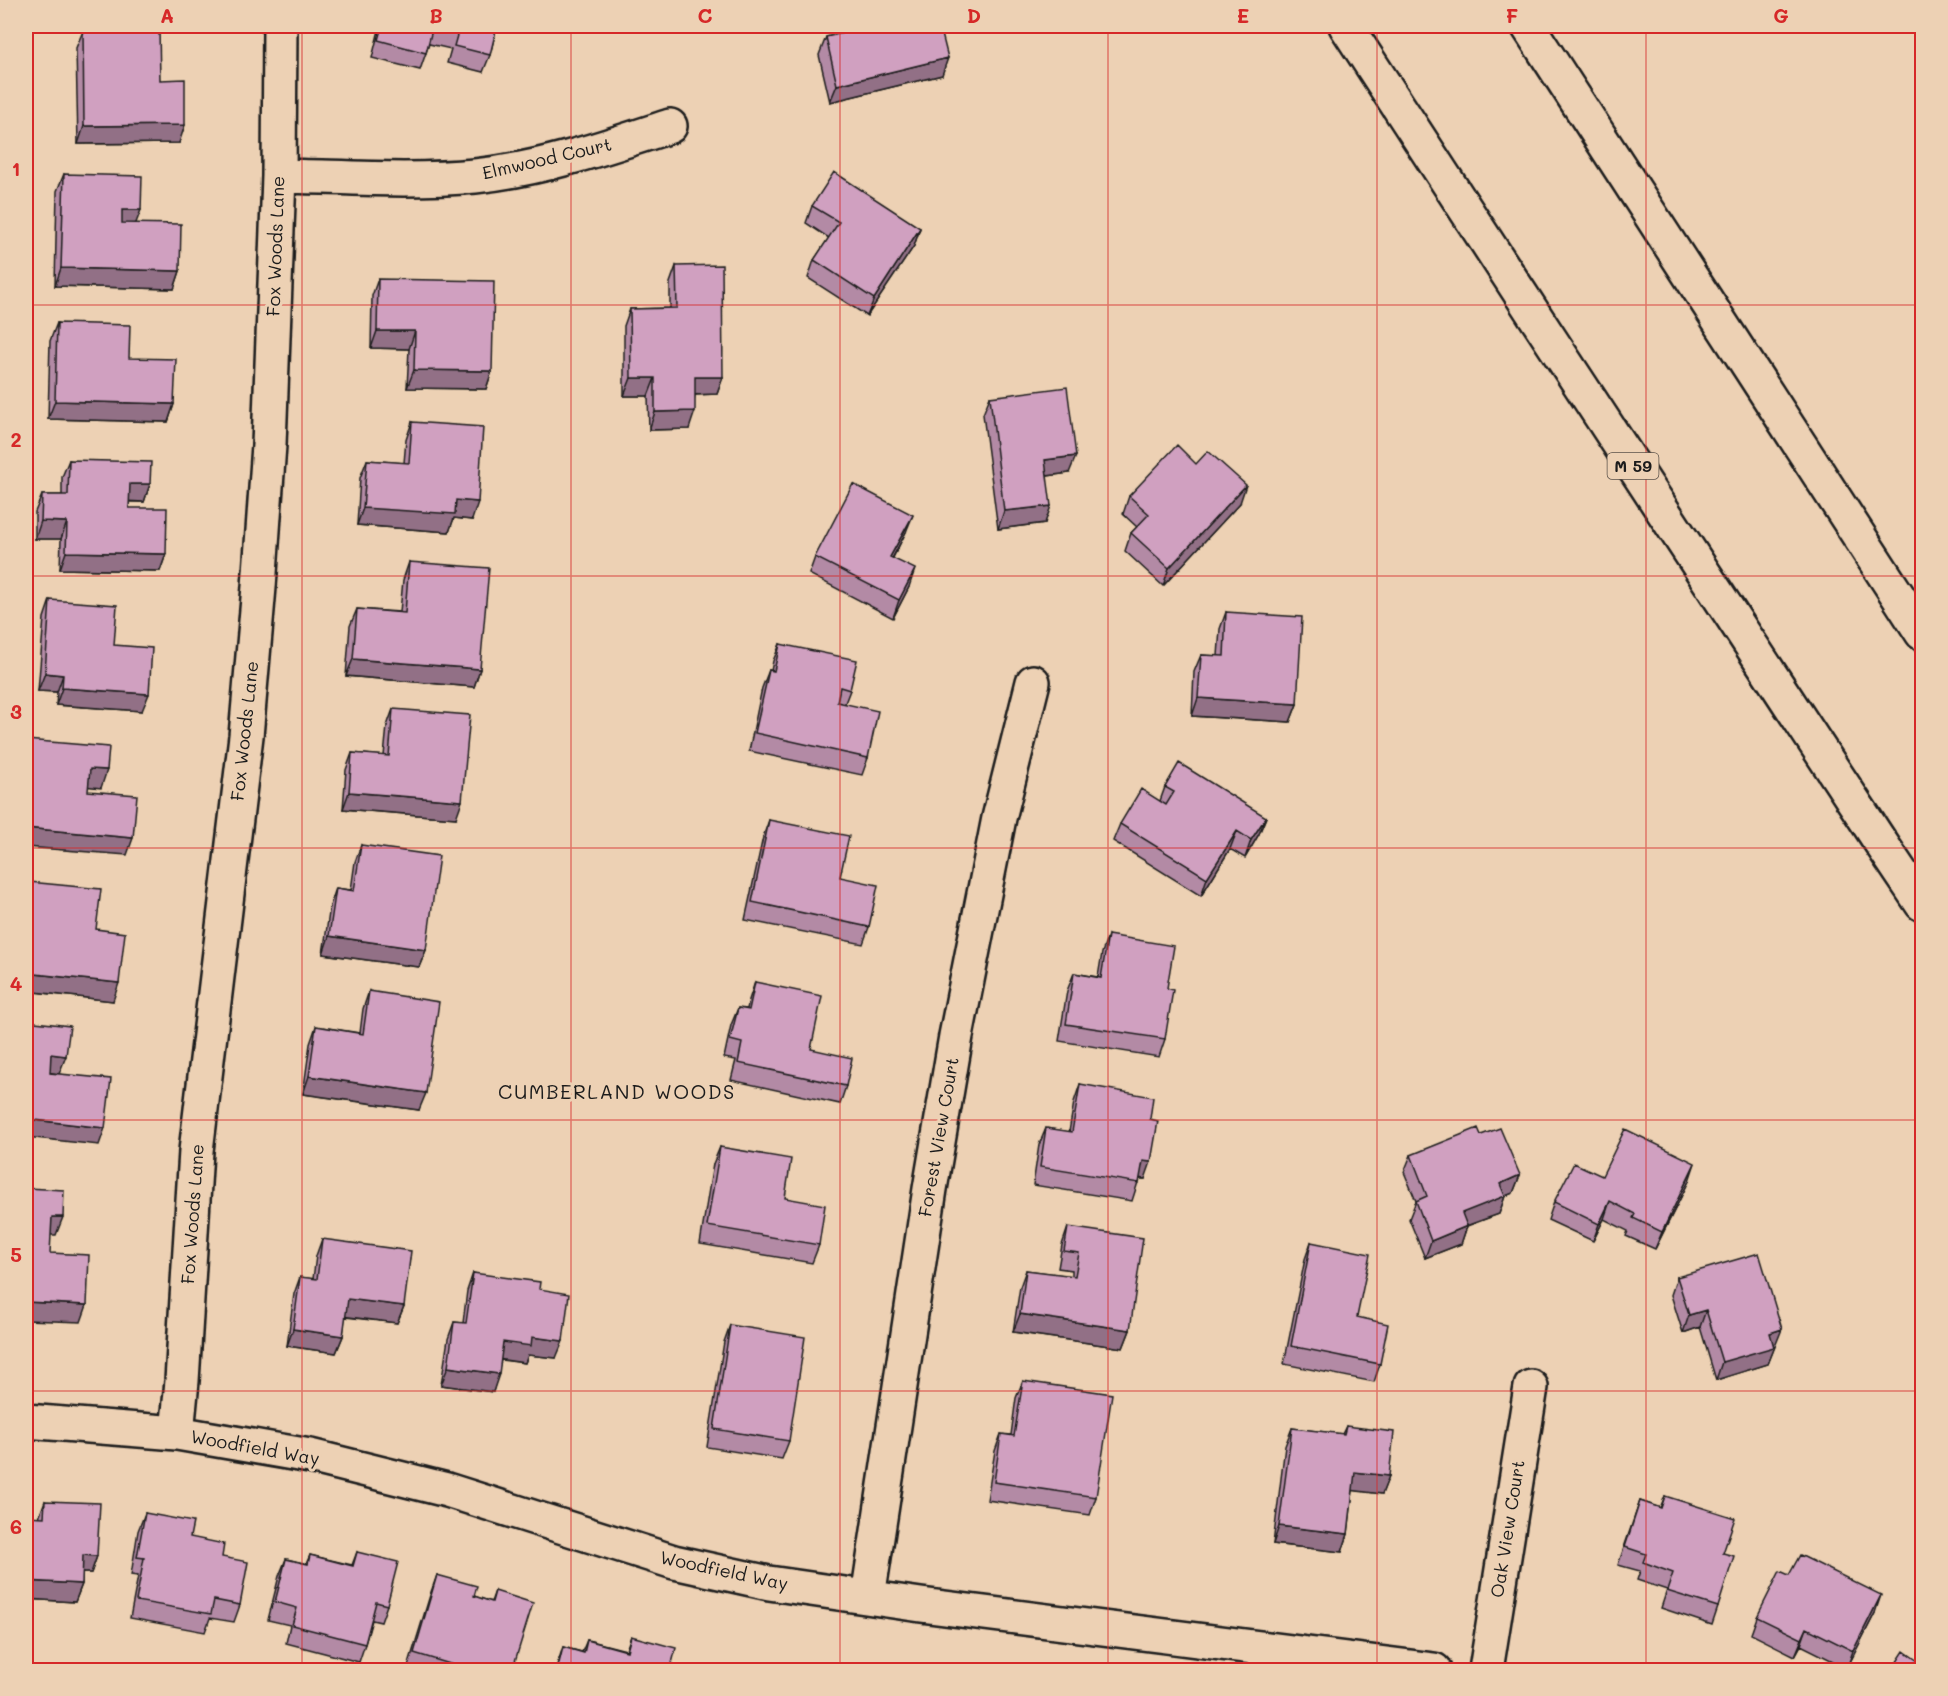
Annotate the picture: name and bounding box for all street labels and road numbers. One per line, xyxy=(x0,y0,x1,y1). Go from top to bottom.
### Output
street label: Elmwood Court xyxy=(480,131,614,185)
street label: Fox Woods Lane xyxy=(261,175,289,317)
road number: M 59 xyxy=(1608,453,1658,479)
street label: Fox Woods Lane xyxy=(225,660,263,802)
street label: Forest View Court xyxy=(912,1055,964,1218)
street label: Fox Woods Lane xyxy=(175,1143,209,1285)
street label: Woodfield Way xyxy=(189,1424,321,1470)
street label: Oak View Court xyxy=(1484,1458,1530,1599)
street label: Woodfield Way xyxy=(658,1545,790,1595)

